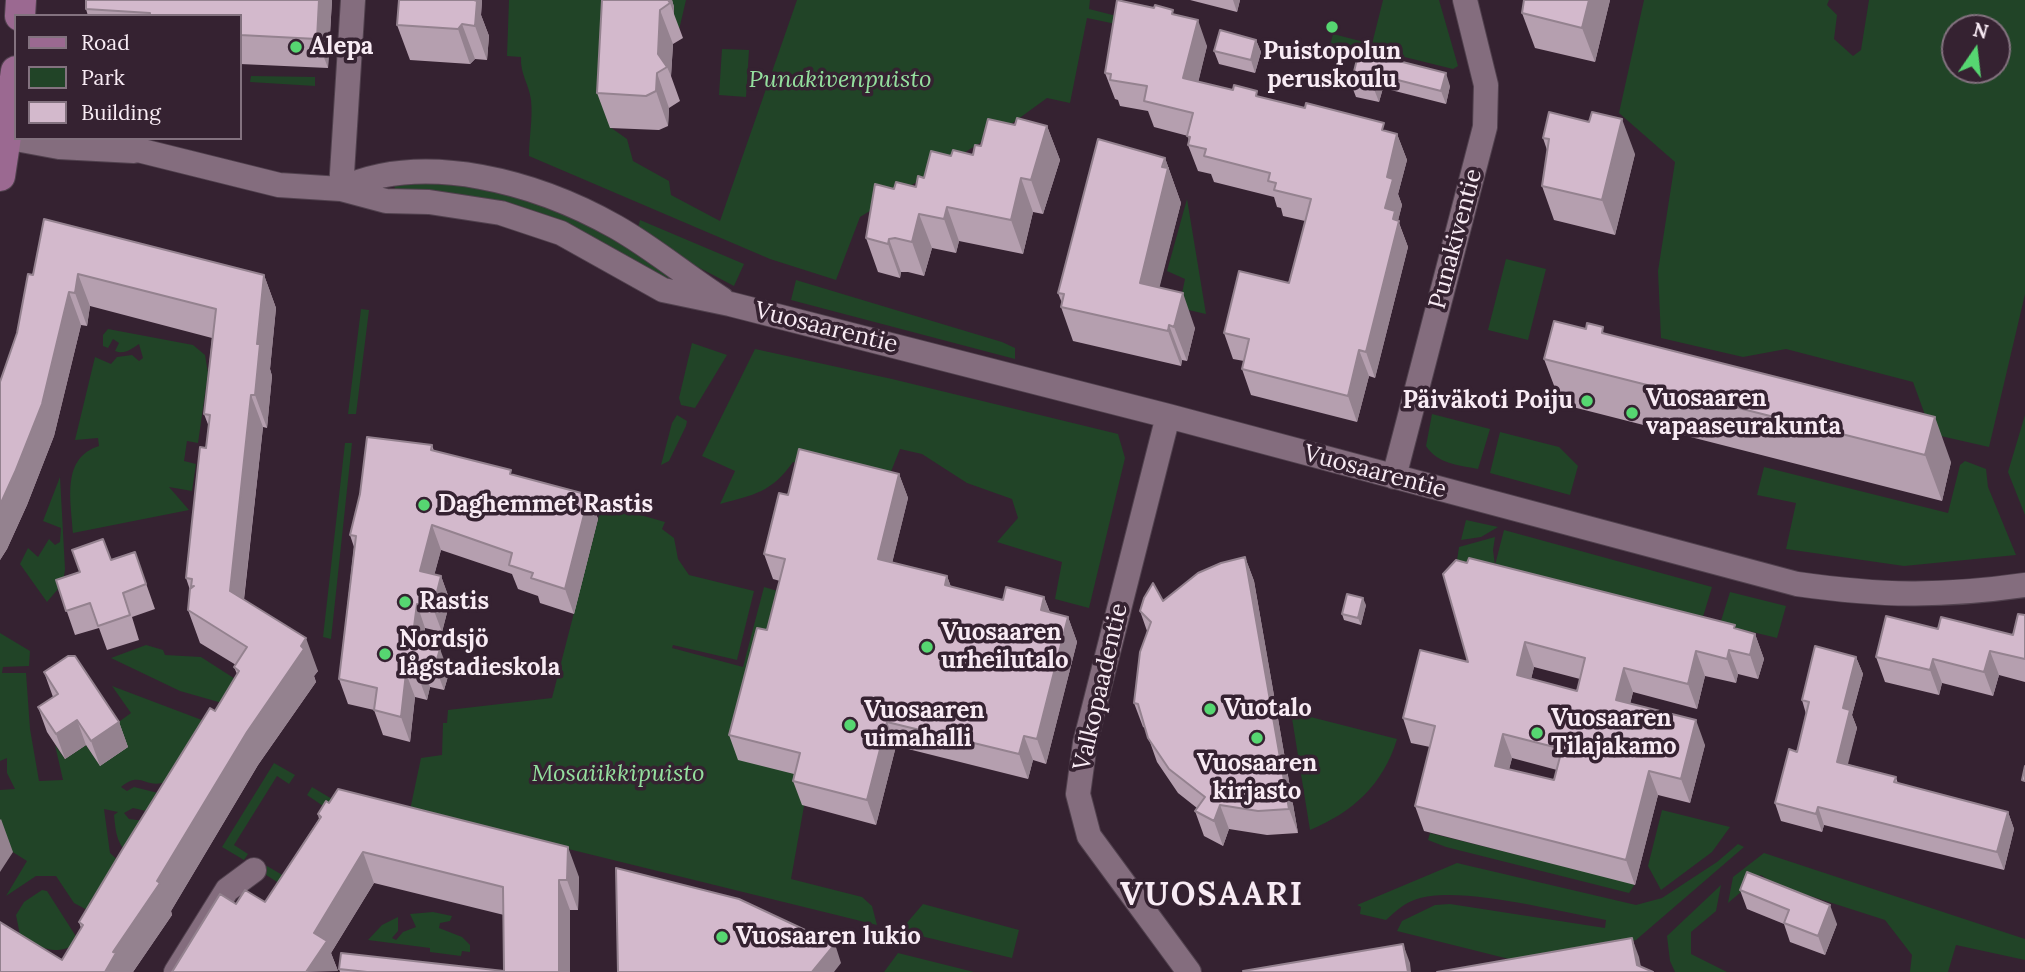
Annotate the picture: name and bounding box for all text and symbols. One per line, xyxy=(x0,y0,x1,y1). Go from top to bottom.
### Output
legend xyxy=(14,14,242,140)
north arrow xyxy=(1941,14,2011,84)
text: N xyxy=(1971,17,1991,44)
marker: Puistopolun peruskoulu xyxy=(1324,19,1340,35)
text: Road xyxy=(81,29,130,56)
place label: Alepa xyxy=(310,33,373,61)
place label: Puistopolun peruskoulu xyxy=(1263,38,1401,94)
marker: Alepa xyxy=(288,39,304,55)
text: Park xyxy=(81,64,125,91)
park label: Punakivenpuisto xyxy=(749,66,931,94)
text: Building xyxy=(81,99,161,126)
street label: Punakiventie xyxy=(1423,166,1489,312)
street label: Vuosaarentie xyxy=(752,296,900,360)
place label: Vuosaaren vapaaseurakunta xyxy=(1646,385,1841,441)
place label: Päiväkoti Poiju xyxy=(1403,387,1573,415)
marker: Päiväkoti Poiju xyxy=(1579,393,1595,409)
marker: Vuosaaren vapaaseurakunta xyxy=(1624,405,1640,421)
street label: Vuosaarentie xyxy=(1301,439,1449,505)
place label: Daghemmet Rastis xyxy=(438,491,653,519)
marker: Daghemmet Rastis xyxy=(416,497,432,513)
place label: Rastis xyxy=(419,588,489,616)
marker: Rastis xyxy=(397,594,413,610)
street label: Valkopaadentie xyxy=(1068,601,1134,773)
place label: Vuosaaren urheilutalo xyxy=(941,619,1069,675)
place label: Nordsjö lågstadieskola xyxy=(399,626,560,682)
marker: Vuosaaren urheilutalo xyxy=(919,639,935,655)
marker: Nordsjö lågstadieskola xyxy=(377,646,393,662)
place label: Vuotalo xyxy=(1224,695,1312,723)
place label: Vuosaaren uimahalli xyxy=(864,697,985,753)
marker: Vuotalo xyxy=(1202,701,1218,717)
place label: Vuosaaren Tilajakamo xyxy=(1551,705,1677,761)
marker: Vuosaaren uimahalli xyxy=(842,717,858,733)
marker: Vuosaaren Tilajakamo xyxy=(1529,725,1545,741)
marker: Vuosaaren kirjasto xyxy=(1249,730,1265,746)
place label: Vuosaaren kirjasto xyxy=(1197,750,1317,806)
park label: Mosaiikkipuisto xyxy=(531,760,705,788)
district label: VUOSAARI xyxy=(1121,877,1303,915)
place label: Vuosaaren lukio xyxy=(736,923,921,951)
marker: Vuosaaren lukio xyxy=(714,929,730,945)

